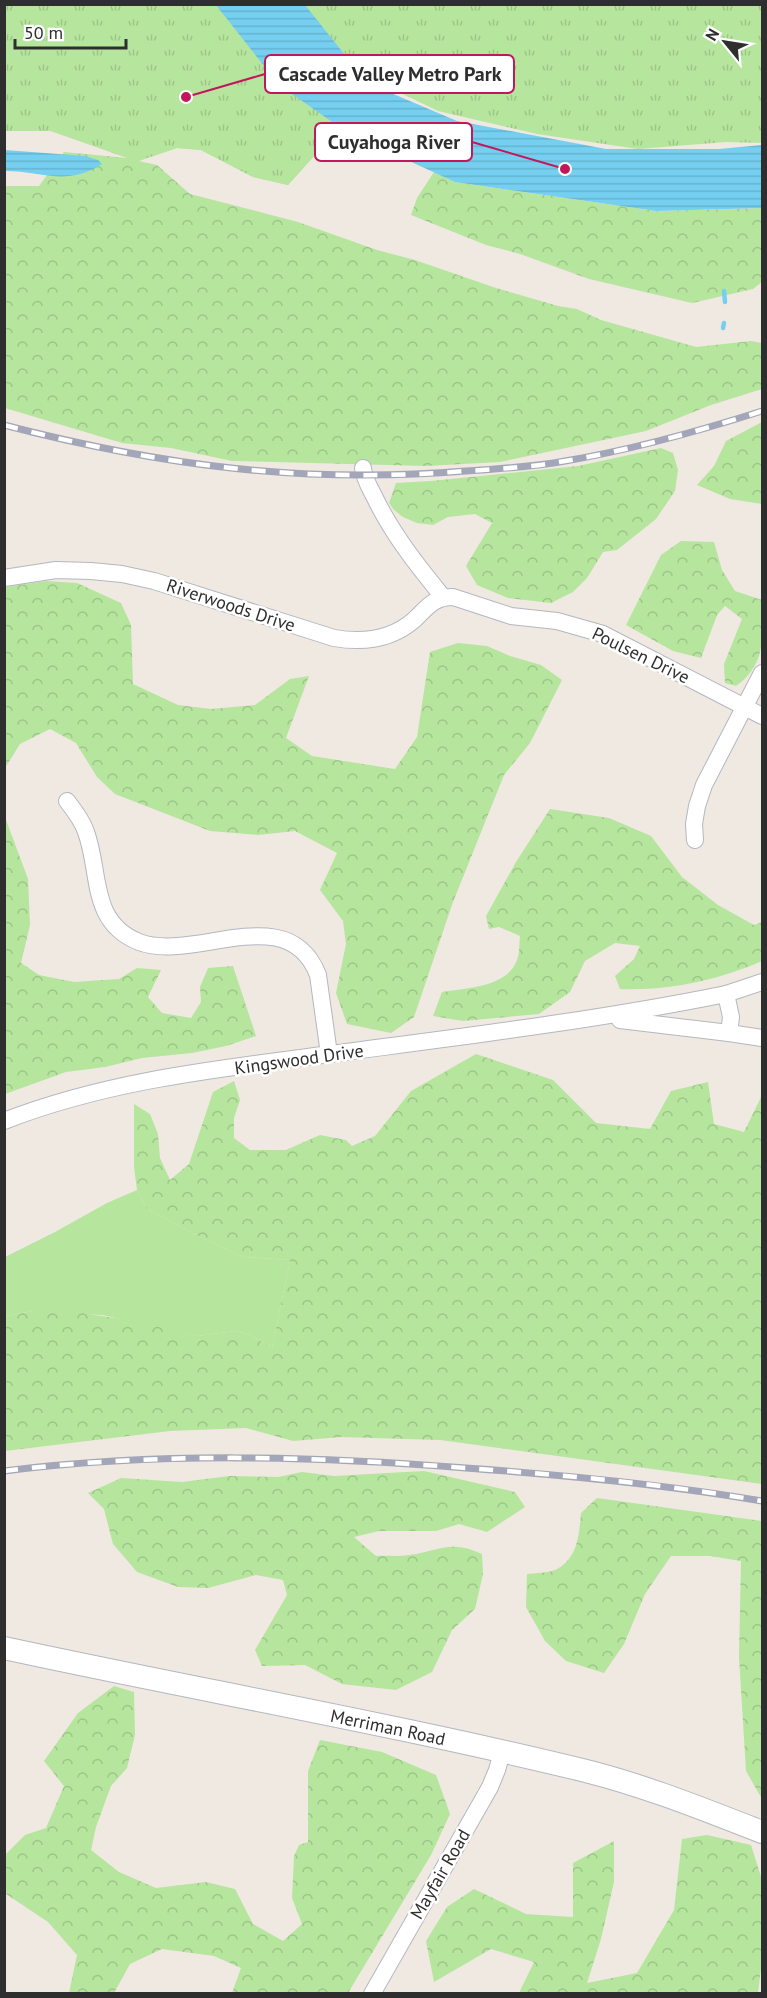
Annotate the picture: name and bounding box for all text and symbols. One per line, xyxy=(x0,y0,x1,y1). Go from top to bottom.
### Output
scale bar xyxy=(15,12,126,50)
north arrow xyxy=(695,12,755,72)
text: 50 m xyxy=(24,21,63,44)
text: N xyxy=(701,25,723,44)
callout: Cascade Valley Metro Park xyxy=(265,55,514,93)
text: Cascade Valley Metro Park xyxy=(278,61,502,87)
callout: Cuyahoga River xyxy=(315,123,472,161)
text: Cuyahoga River xyxy=(328,129,460,155)
street label: Riverwoods Drive xyxy=(164,573,298,637)
street label: Poulsen Drive xyxy=(588,621,694,689)
street label: Kingswood Drive xyxy=(233,1039,365,1079)
street label: Merriman Road xyxy=(329,1703,448,1750)
street label: Mayfair Road xyxy=(405,1825,475,1923)

